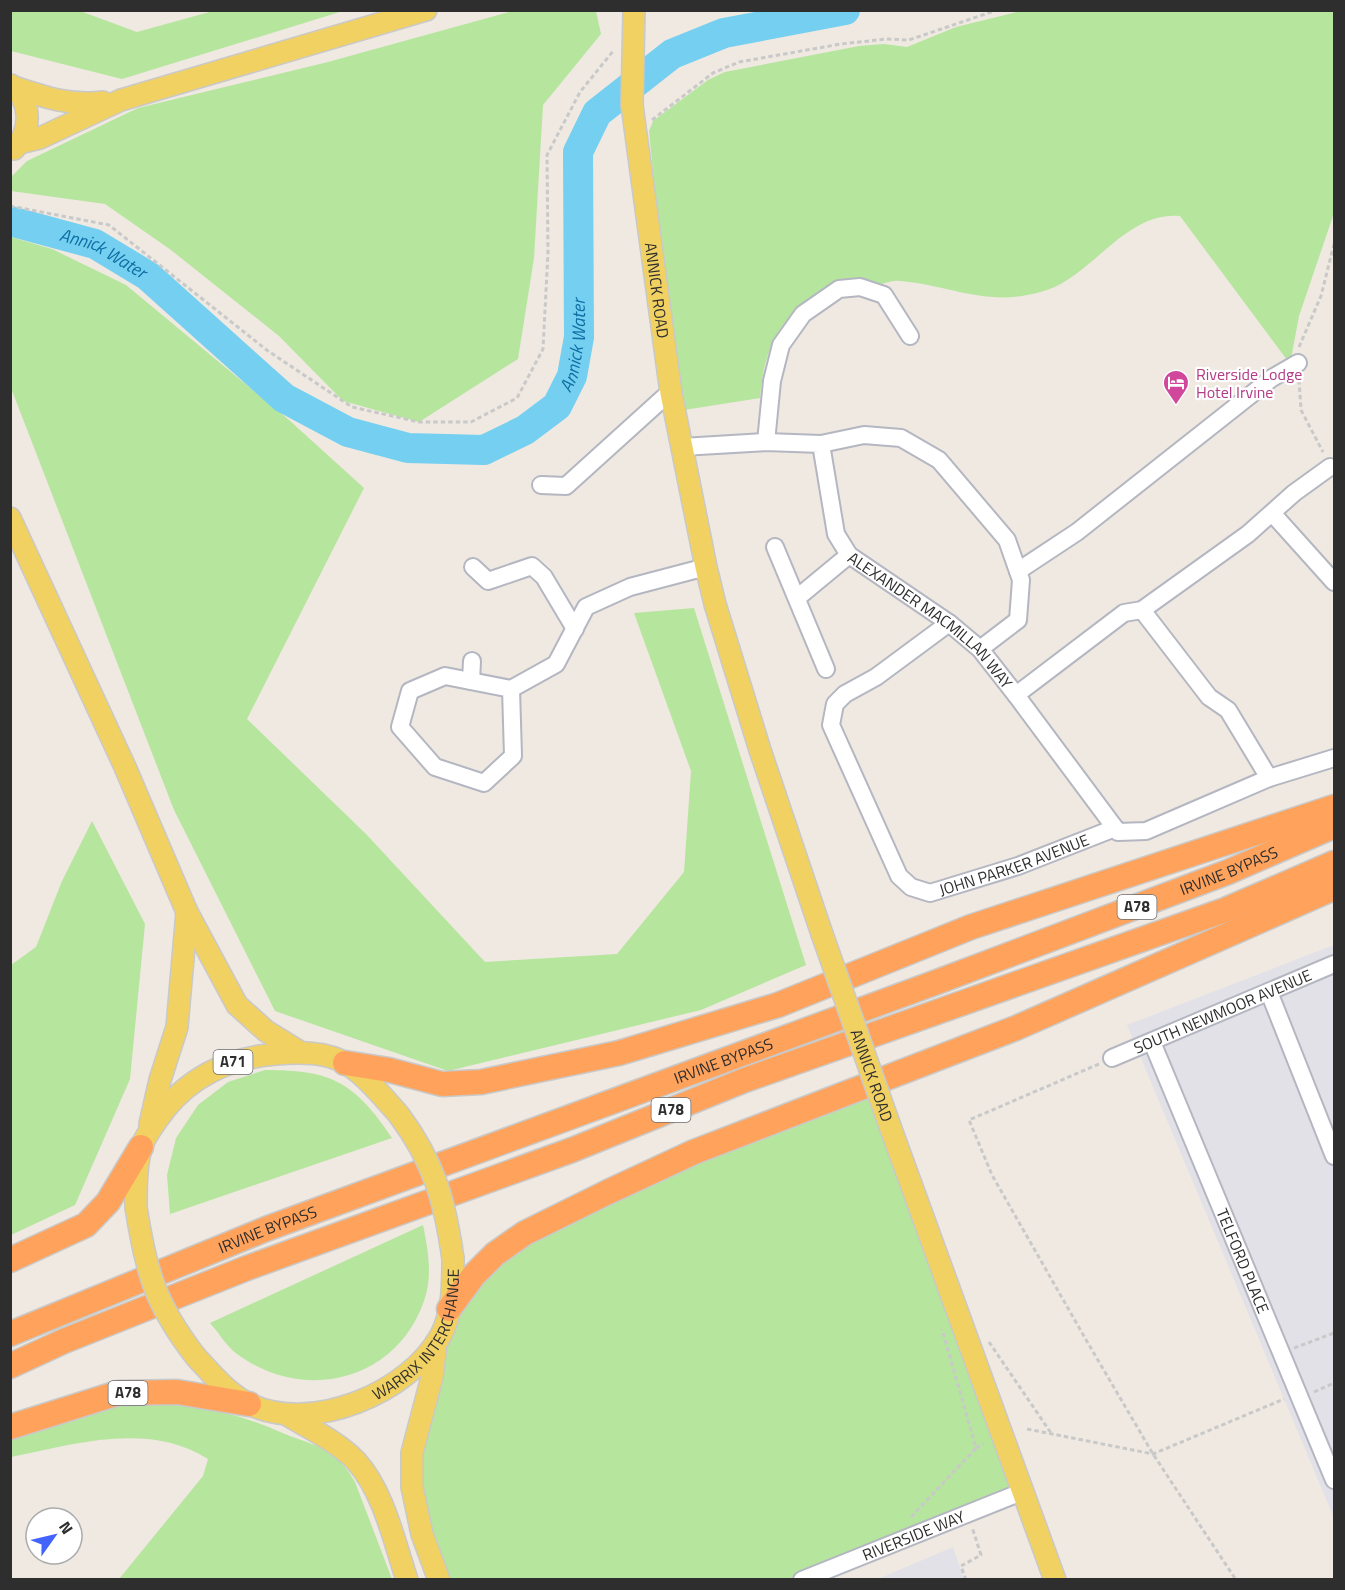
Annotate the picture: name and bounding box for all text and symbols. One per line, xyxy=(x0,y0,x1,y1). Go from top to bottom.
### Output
water label: Annick Water xyxy=(57,221,154,286)
street label: ANNICK ROAD xyxy=(639,241,675,340)
water label: Annick Water xyxy=(552,297,592,397)
place label: Riverside Lodge Hotel Irvine xyxy=(1196,362,1302,404)
hotel icon: Riverside Lodge Hotel Irvine xyxy=(1161,368,1191,406)
street label: ALEXANDER MACMILLAN WAY xyxy=(843,546,1019,694)
street label: JOHN PARKER AVENUE xyxy=(936,827,1092,902)
street label: IRVINE BYPASS xyxy=(1176,840,1282,901)
road number: A78 xyxy=(1118,895,1156,919)
street label: SOUTH NEWMOOR AVENUE xyxy=(1130,963,1315,1060)
street label: ANNICK ROAD xyxy=(845,1026,899,1125)
street label: IRVINE BYPASS xyxy=(670,1031,776,1090)
road number: A71 xyxy=(214,1050,252,1074)
road number: A78 xyxy=(652,1098,690,1122)
street label: IRVINE BYPASS xyxy=(215,1199,320,1259)
street label: TELFORD PLACE xyxy=(1210,1205,1275,1317)
street label: WARRIX INTERCHANGE xyxy=(368,1268,465,1406)
road number: A78 xyxy=(108,1381,148,1405)
street label: RIVERSIDE WAY xyxy=(859,1504,969,1567)
north arrow xyxy=(24,1506,84,1566)
text: N xyxy=(53,1516,79,1539)

